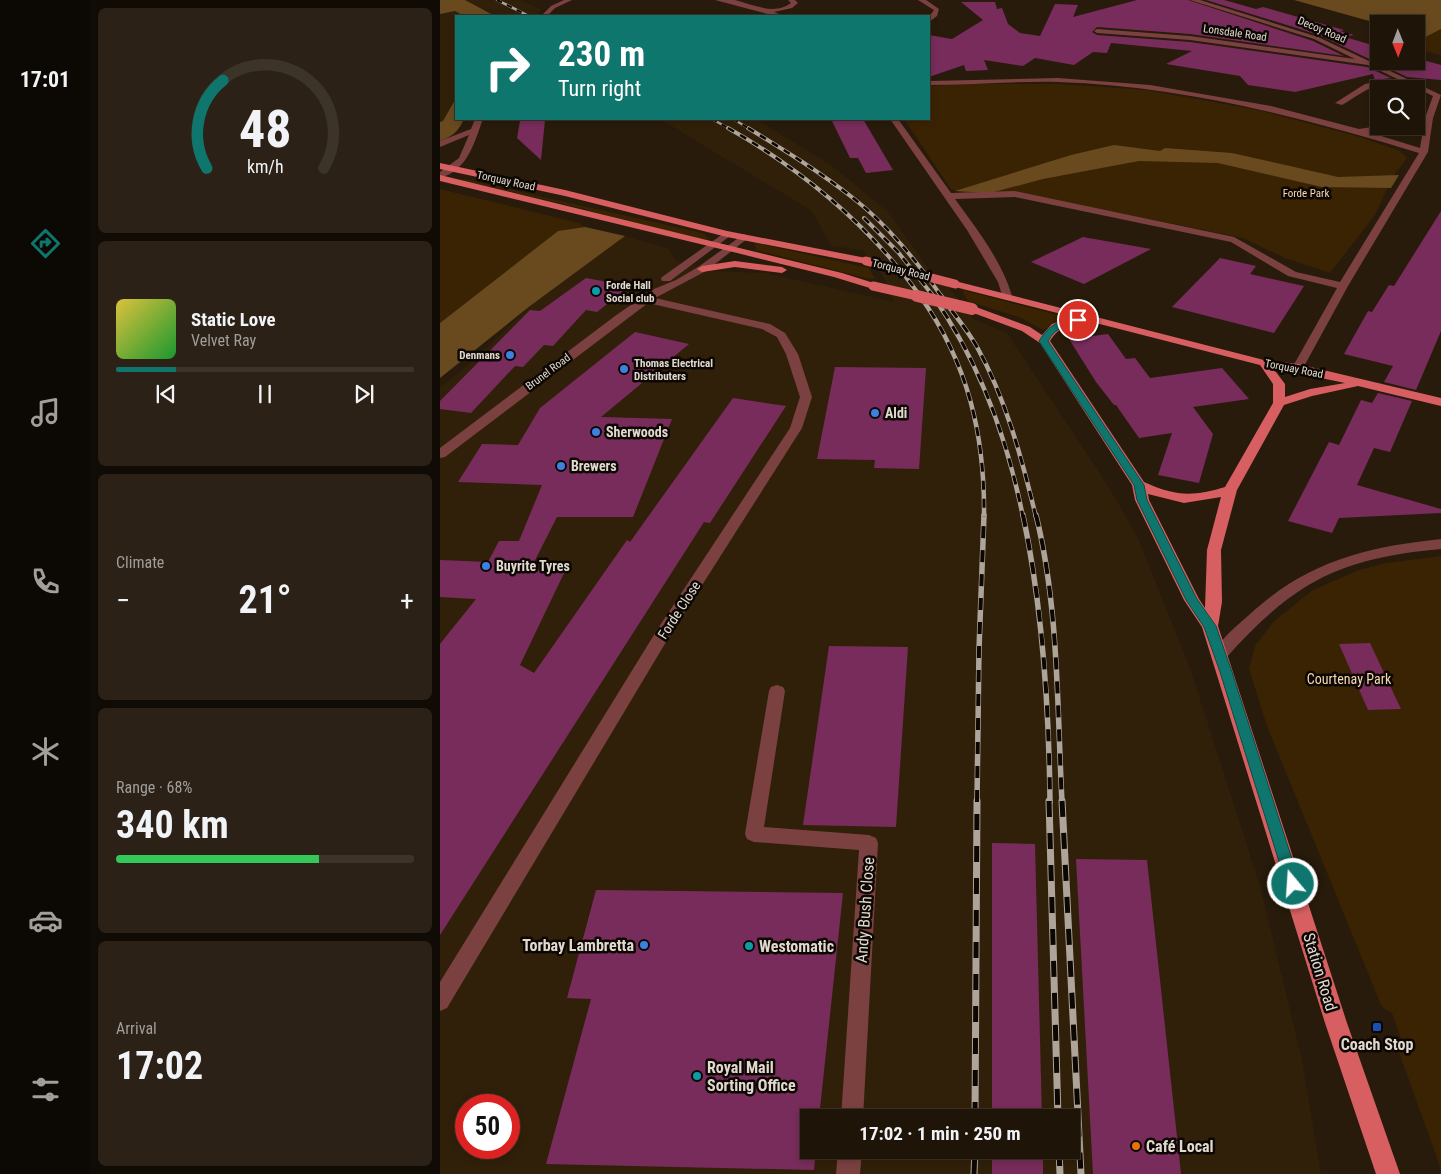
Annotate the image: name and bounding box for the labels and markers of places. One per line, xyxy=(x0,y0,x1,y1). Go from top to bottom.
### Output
place label: Forde Hall Social club xyxy=(606,279,655,305)
marker: Forde Hall Social club xyxy=(590,285,602,297)
pin xyxy=(1057,299,1099,341)
place label: Denmans xyxy=(459,349,500,362)
marker: Denmans xyxy=(504,349,516,361)
place label: Thomas Electrical Distributers xyxy=(634,357,713,383)
marker: Thomas Electrical Distributers xyxy=(618,363,630,375)
place label: Aldi xyxy=(885,405,907,421)
marker: Aldi xyxy=(869,407,881,419)
place label: Sherwoods xyxy=(606,424,668,440)
marker: Sherwoods xyxy=(590,426,602,438)
place label: Brewers xyxy=(571,458,617,474)
marker: Brewers xyxy=(555,460,567,472)
place label: Buyrite Tyres xyxy=(496,558,570,574)
marker: Buyrite Tyres xyxy=(480,560,492,572)
place label: Torbay Lambretta xyxy=(522,936,634,955)
place label: Westomatic xyxy=(759,937,834,956)
marker: Torbay Lambretta xyxy=(638,939,650,951)
marker: Westomatic xyxy=(743,940,755,952)
marker: Coach Stop xyxy=(1371,1021,1383,1033)
place label: Coach Stop xyxy=(1341,1035,1413,1054)
place label: Royal Mail Sorting Office xyxy=(707,1058,796,1095)
marker: Royal Mail Sorting Office xyxy=(691,1070,703,1082)
place label: Café Local xyxy=(1146,1137,1214,1156)
marker: Café Local xyxy=(1130,1140,1142,1152)

